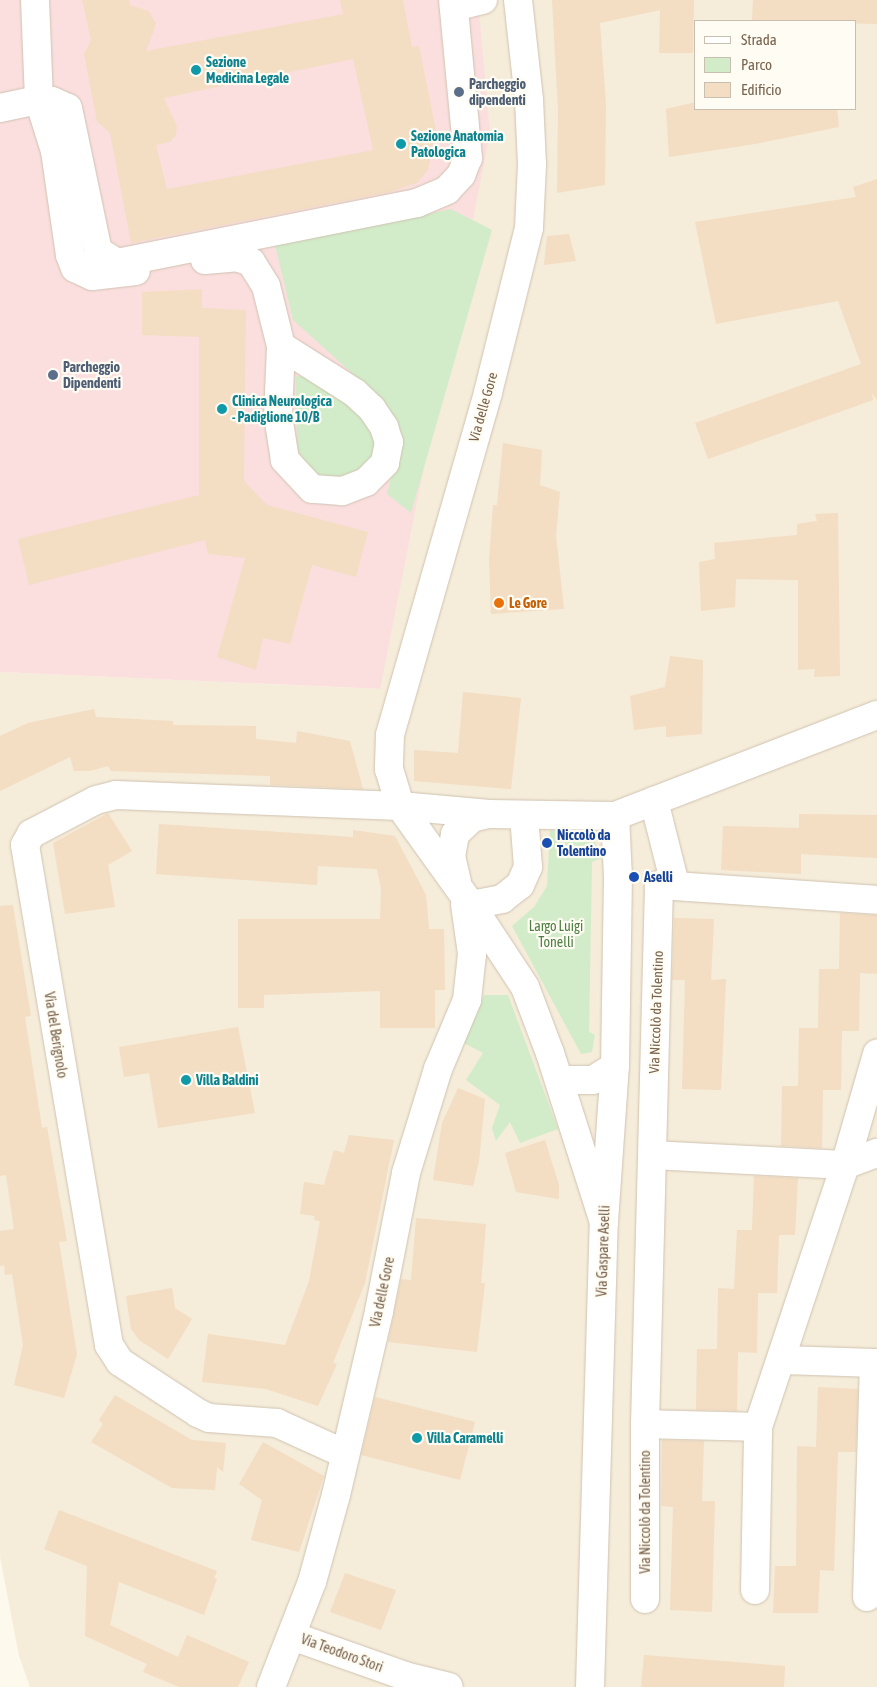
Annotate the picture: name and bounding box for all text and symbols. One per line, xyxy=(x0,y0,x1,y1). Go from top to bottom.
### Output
legend xyxy=(694,20,857,110)
text: Strada xyxy=(741,31,777,48)
place label: Sezione Medicina Legale xyxy=(206,54,289,86)
text: Parco xyxy=(741,56,772,73)
marker: Sezione Medicina Legale xyxy=(190,64,202,76)
place label: Parcheggio dipendenti xyxy=(469,76,526,108)
text: Edificio xyxy=(741,81,782,98)
marker: Parcheggio dipendenti xyxy=(453,86,465,98)
place label: Sezione Anatomia Patologica xyxy=(411,128,504,160)
marker: Sezione Anatomia Patologica xyxy=(395,138,407,150)
place label: Parcheggio Dipendenti xyxy=(63,359,121,392)
marker: Parcheggio Dipendenti xyxy=(47,369,59,381)
street label: Via delle Gore xyxy=(465,370,501,444)
place label: Clinica Neurologica - Padiglione 10/B xyxy=(232,393,332,426)
marker: Clinica Neurologica - Padiglione 10/B xyxy=(216,403,228,415)
place label: Le Gore xyxy=(509,595,547,611)
marker: Le Gore xyxy=(493,597,505,609)
place label: Niccolò da Tolentino xyxy=(557,827,611,860)
marker: Niccolò da Tolentino xyxy=(541,837,553,849)
place label: Aselli xyxy=(644,869,673,885)
marker: Aselli xyxy=(628,871,640,883)
park label: Largo Luigi Tonelli xyxy=(529,918,583,950)
street label: Via Niccolò da Tolentino xyxy=(645,950,667,1074)
street label: Via del Berignolo xyxy=(41,991,71,1079)
place label: Villa Baldini xyxy=(196,1072,259,1088)
marker: Villa Baldini xyxy=(180,1074,192,1086)
street label: Via Gaspare Aselli xyxy=(593,1205,613,1297)
street label: Via delle Gore xyxy=(366,1255,398,1329)
place label: Villa Caramelli xyxy=(427,1430,503,1446)
marker: Villa Caramelli xyxy=(411,1432,423,1444)
street label: Via Niccolò da Tolentino xyxy=(637,1450,653,1574)
street label: Via Teodoro Stori xyxy=(299,1630,385,1676)

